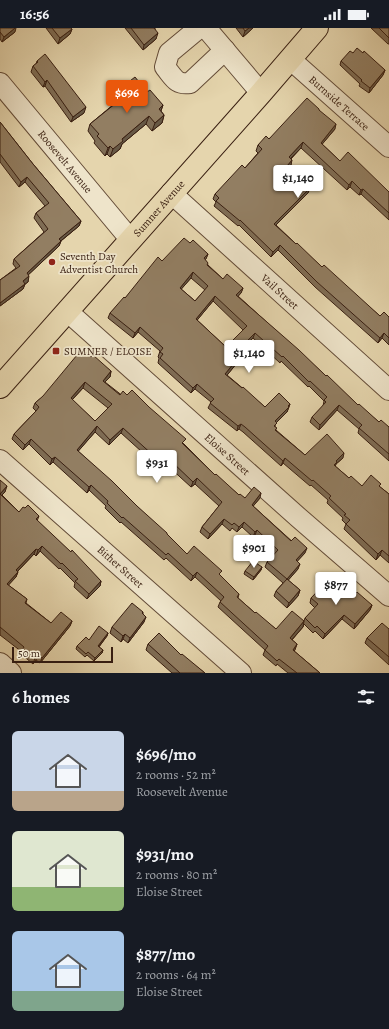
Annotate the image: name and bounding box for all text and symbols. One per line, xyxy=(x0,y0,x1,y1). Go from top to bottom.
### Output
text: 16:56 xyxy=(20,4,49,24)
street label: Burnside Terrace xyxy=(306,72,373,134)
pin: $696 xyxy=(103,80,151,114)
text: $696 xyxy=(115,84,139,101)
street label: Roosevelt Avenue xyxy=(35,127,96,196)
pin: $1,140 xyxy=(265,165,331,199)
text: $1,140 xyxy=(282,169,314,186)
street label: Sumner Avenue xyxy=(129,177,188,240)
place label: Seventh Day Adventist Church xyxy=(59,249,138,277)
marker: Seventh Day Adventist Church xyxy=(47,257,57,267)
street label: Vail Street xyxy=(257,270,302,313)
pin: $1,140 xyxy=(216,340,282,374)
place label: SUMNER / ELOISE xyxy=(64,344,152,359)
text: $1,140 xyxy=(233,344,265,361)
marker: SUMNER / ELOISE xyxy=(51,346,61,356)
street label: Eloise Street xyxy=(201,430,254,479)
pin: $931 xyxy=(133,450,181,484)
text: $931 xyxy=(146,454,168,471)
pin: $901 xyxy=(230,535,278,569)
text: $901 xyxy=(242,539,266,556)
street label: Bither Street xyxy=(94,542,147,592)
pin: $877 xyxy=(312,572,360,606)
text: $877 xyxy=(324,576,348,593)
scale bar xyxy=(12,645,113,664)
text: 50 m xyxy=(18,646,40,661)
text: 6 homes xyxy=(12,686,70,709)
icon: filters xyxy=(355,686,377,708)
text: $696/mo xyxy=(136,743,196,766)
icon: home xyxy=(44,747,92,795)
text: 2 rooms · 52 m² xyxy=(136,766,216,783)
text: Roosevelt Avenue xyxy=(136,783,228,800)
text: $931/mo xyxy=(136,843,194,866)
icon: home xyxy=(44,847,92,895)
text: 2 rooms · 80 m² xyxy=(136,866,217,883)
text: Eloise Street xyxy=(136,883,203,900)
text: $877/mo xyxy=(136,943,195,966)
icon: home xyxy=(44,947,92,995)
text: 2 rooms · 64 m² xyxy=(136,966,216,983)
text: Eloise Street xyxy=(136,983,203,1000)

